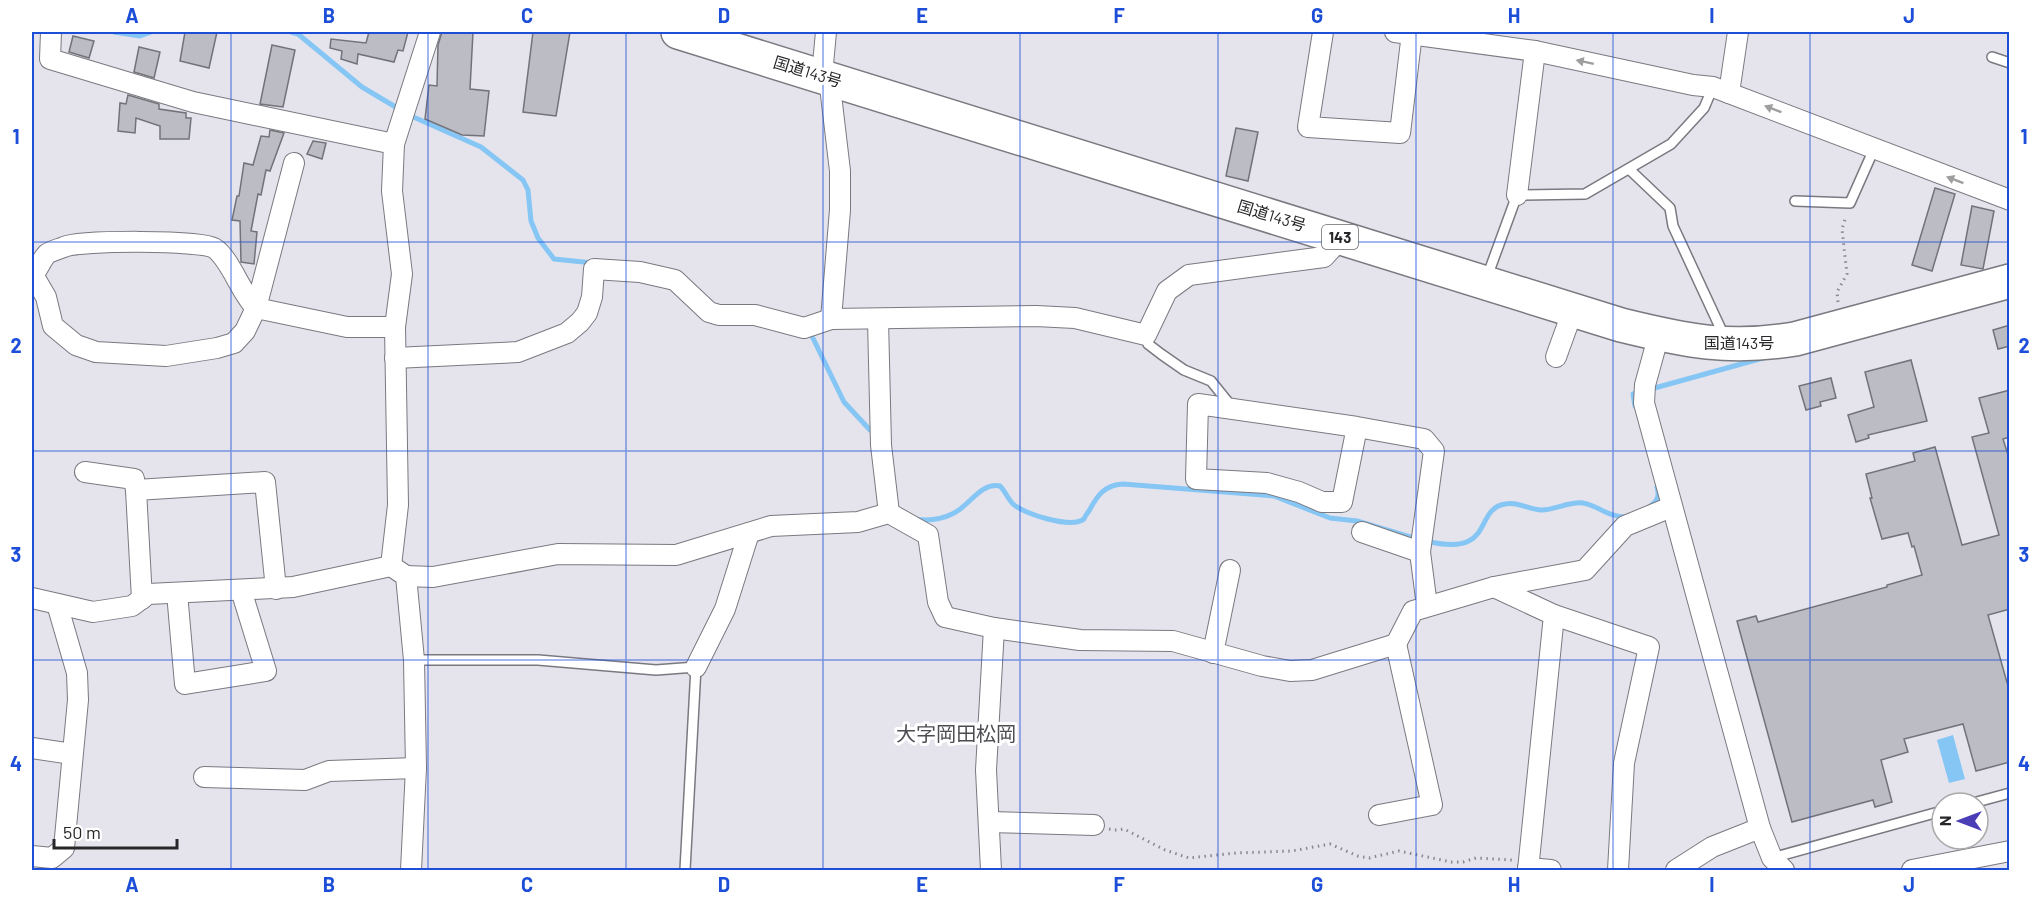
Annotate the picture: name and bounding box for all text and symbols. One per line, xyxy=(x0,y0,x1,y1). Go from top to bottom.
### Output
text: A xyxy=(125,3,139,27)
text: B xyxy=(323,3,335,27)
text: C xyxy=(521,3,533,27)
text: D xyxy=(718,3,730,27)
text: E xyxy=(916,3,928,27)
text: F xyxy=(1113,3,1125,27)
text: G xyxy=(1311,3,1323,27)
text: H xyxy=(1508,3,1520,27)
text: I xyxy=(1709,3,1715,27)
text: J xyxy=(1903,3,1915,27)
street label: 国道143号 xyxy=(771,52,845,90)
one-way arrow xyxy=(1575,56,1594,66)
one-way arrow xyxy=(1764,104,1782,113)
text: 1 xyxy=(12,124,20,148)
text: 1 xyxy=(2020,124,2028,148)
one-way arrow xyxy=(1946,174,1964,184)
street label: 国道143号 xyxy=(1235,196,1309,234)
road number: 143 xyxy=(1322,225,1358,249)
text: 2 xyxy=(10,333,22,357)
street label: 国道143号 xyxy=(1704,333,1774,352)
text: 2 xyxy=(2018,333,2030,357)
text: 3 xyxy=(11,542,21,566)
text: 3 xyxy=(2019,542,2029,566)
district label: 大字岡田松岡 xyxy=(896,721,1016,745)
text: 4 xyxy=(10,751,22,775)
text: 4 xyxy=(2018,751,2030,775)
north arrow xyxy=(1930,791,1990,851)
scale bar xyxy=(54,812,177,850)
text: N xyxy=(1935,816,1954,826)
text: 50 m xyxy=(63,821,101,843)
text: A xyxy=(125,872,139,896)
text: B xyxy=(323,872,335,896)
text: C xyxy=(521,872,533,896)
text: D xyxy=(718,872,730,896)
text: E xyxy=(916,872,928,896)
text: F xyxy=(1113,872,1125,896)
text: G xyxy=(1311,872,1323,896)
text: H xyxy=(1508,872,1520,896)
text: I xyxy=(1709,872,1715,896)
text: J xyxy=(1903,872,1915,896)

